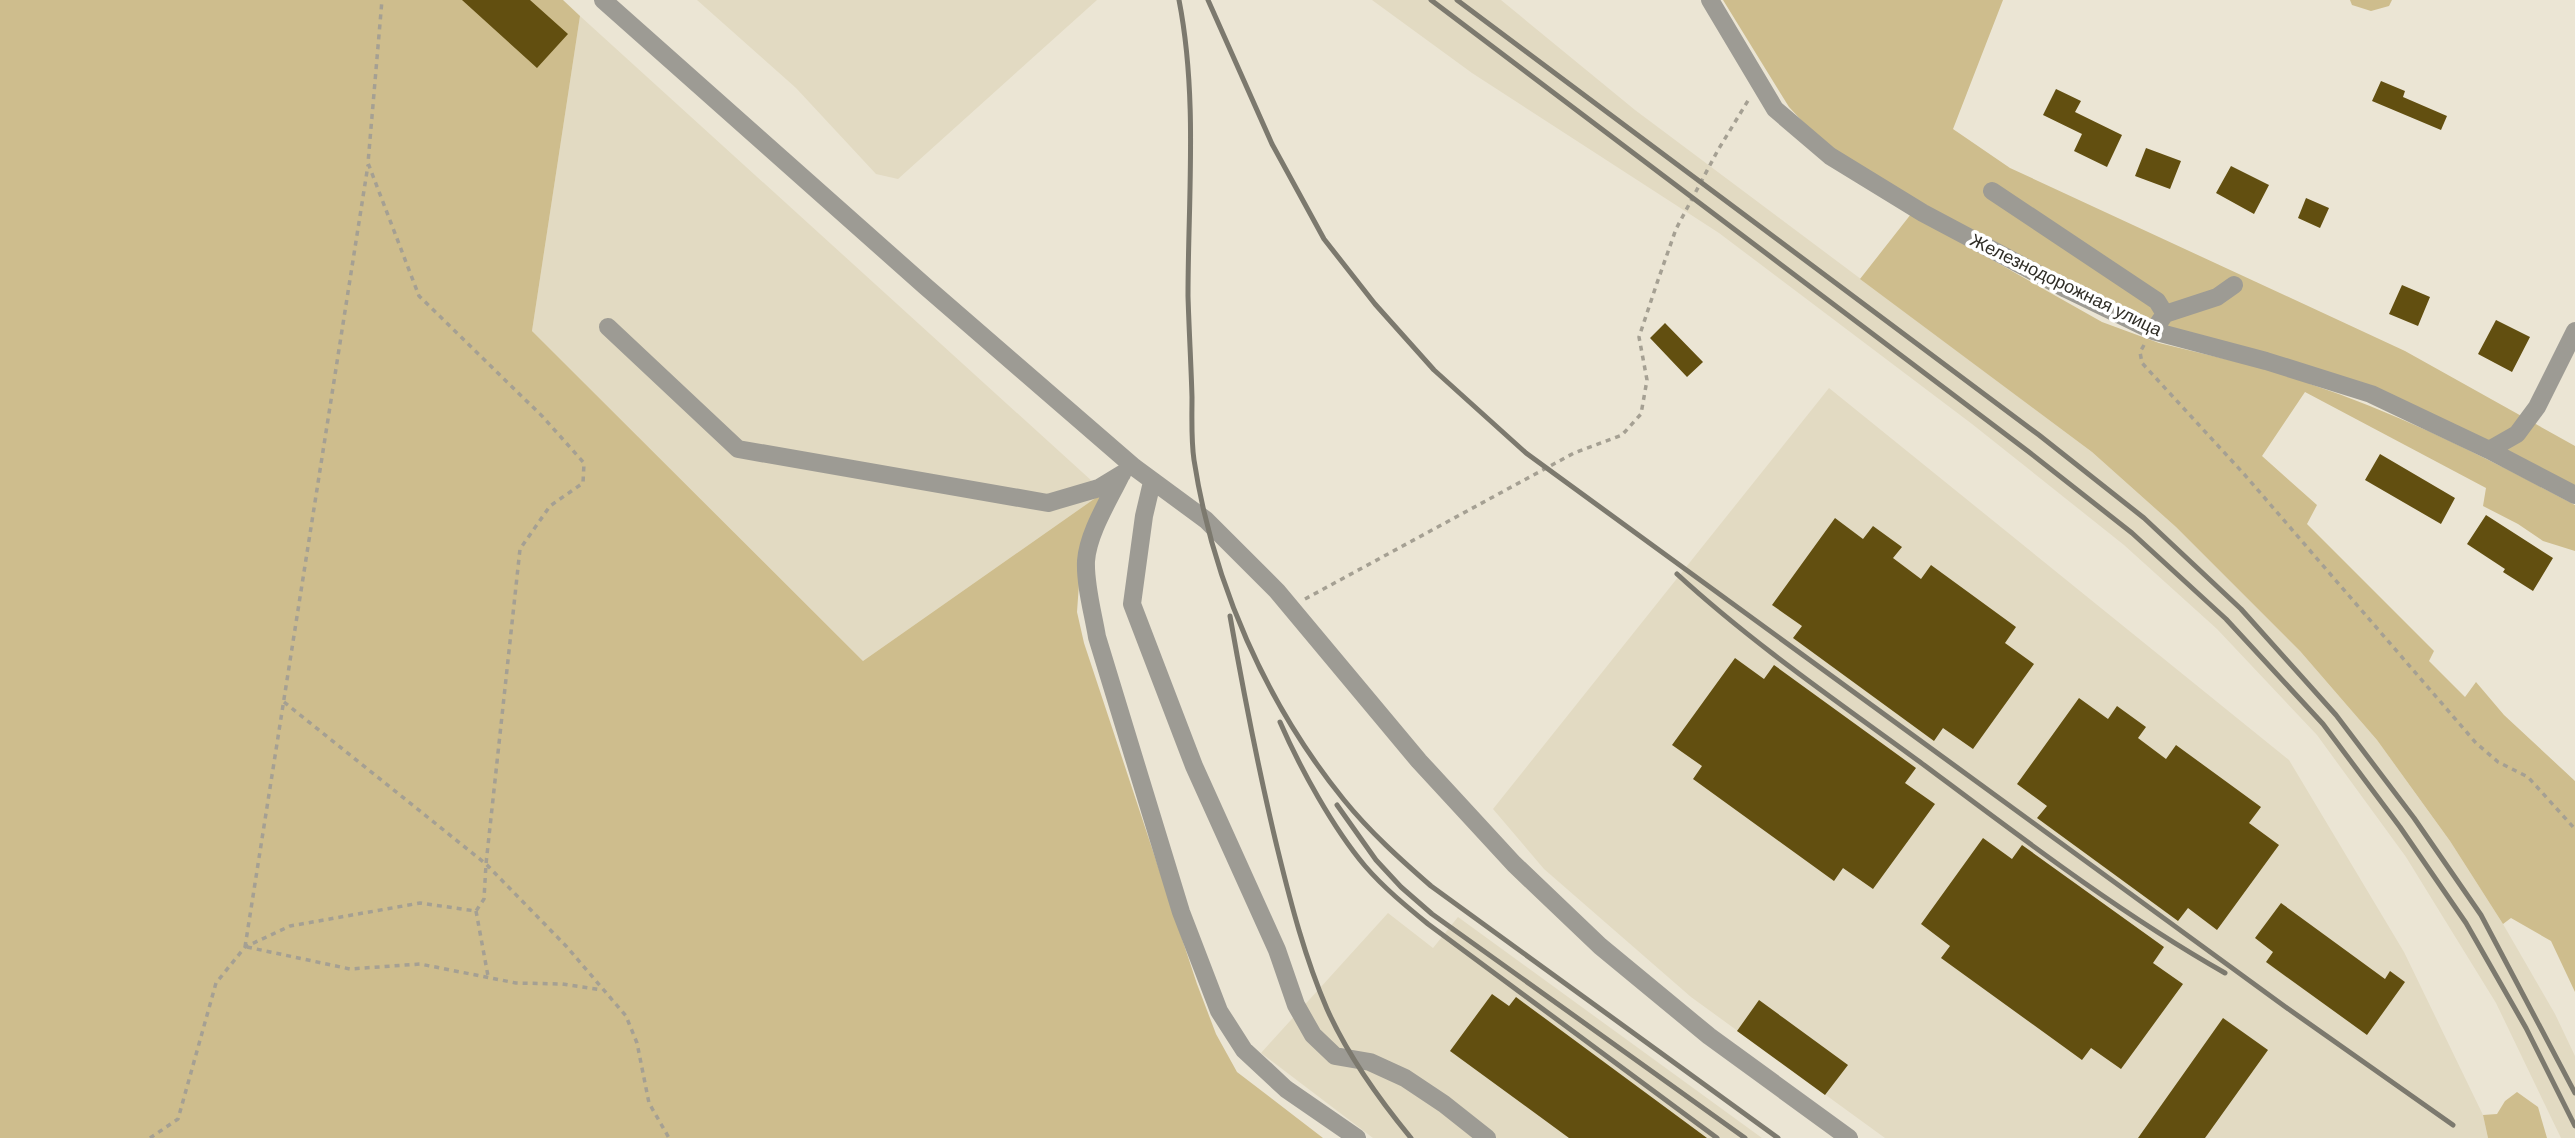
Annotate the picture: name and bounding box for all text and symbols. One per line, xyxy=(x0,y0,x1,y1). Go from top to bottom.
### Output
street label: Железнодорожная улица xyxy=(1967,230,2166,341)

